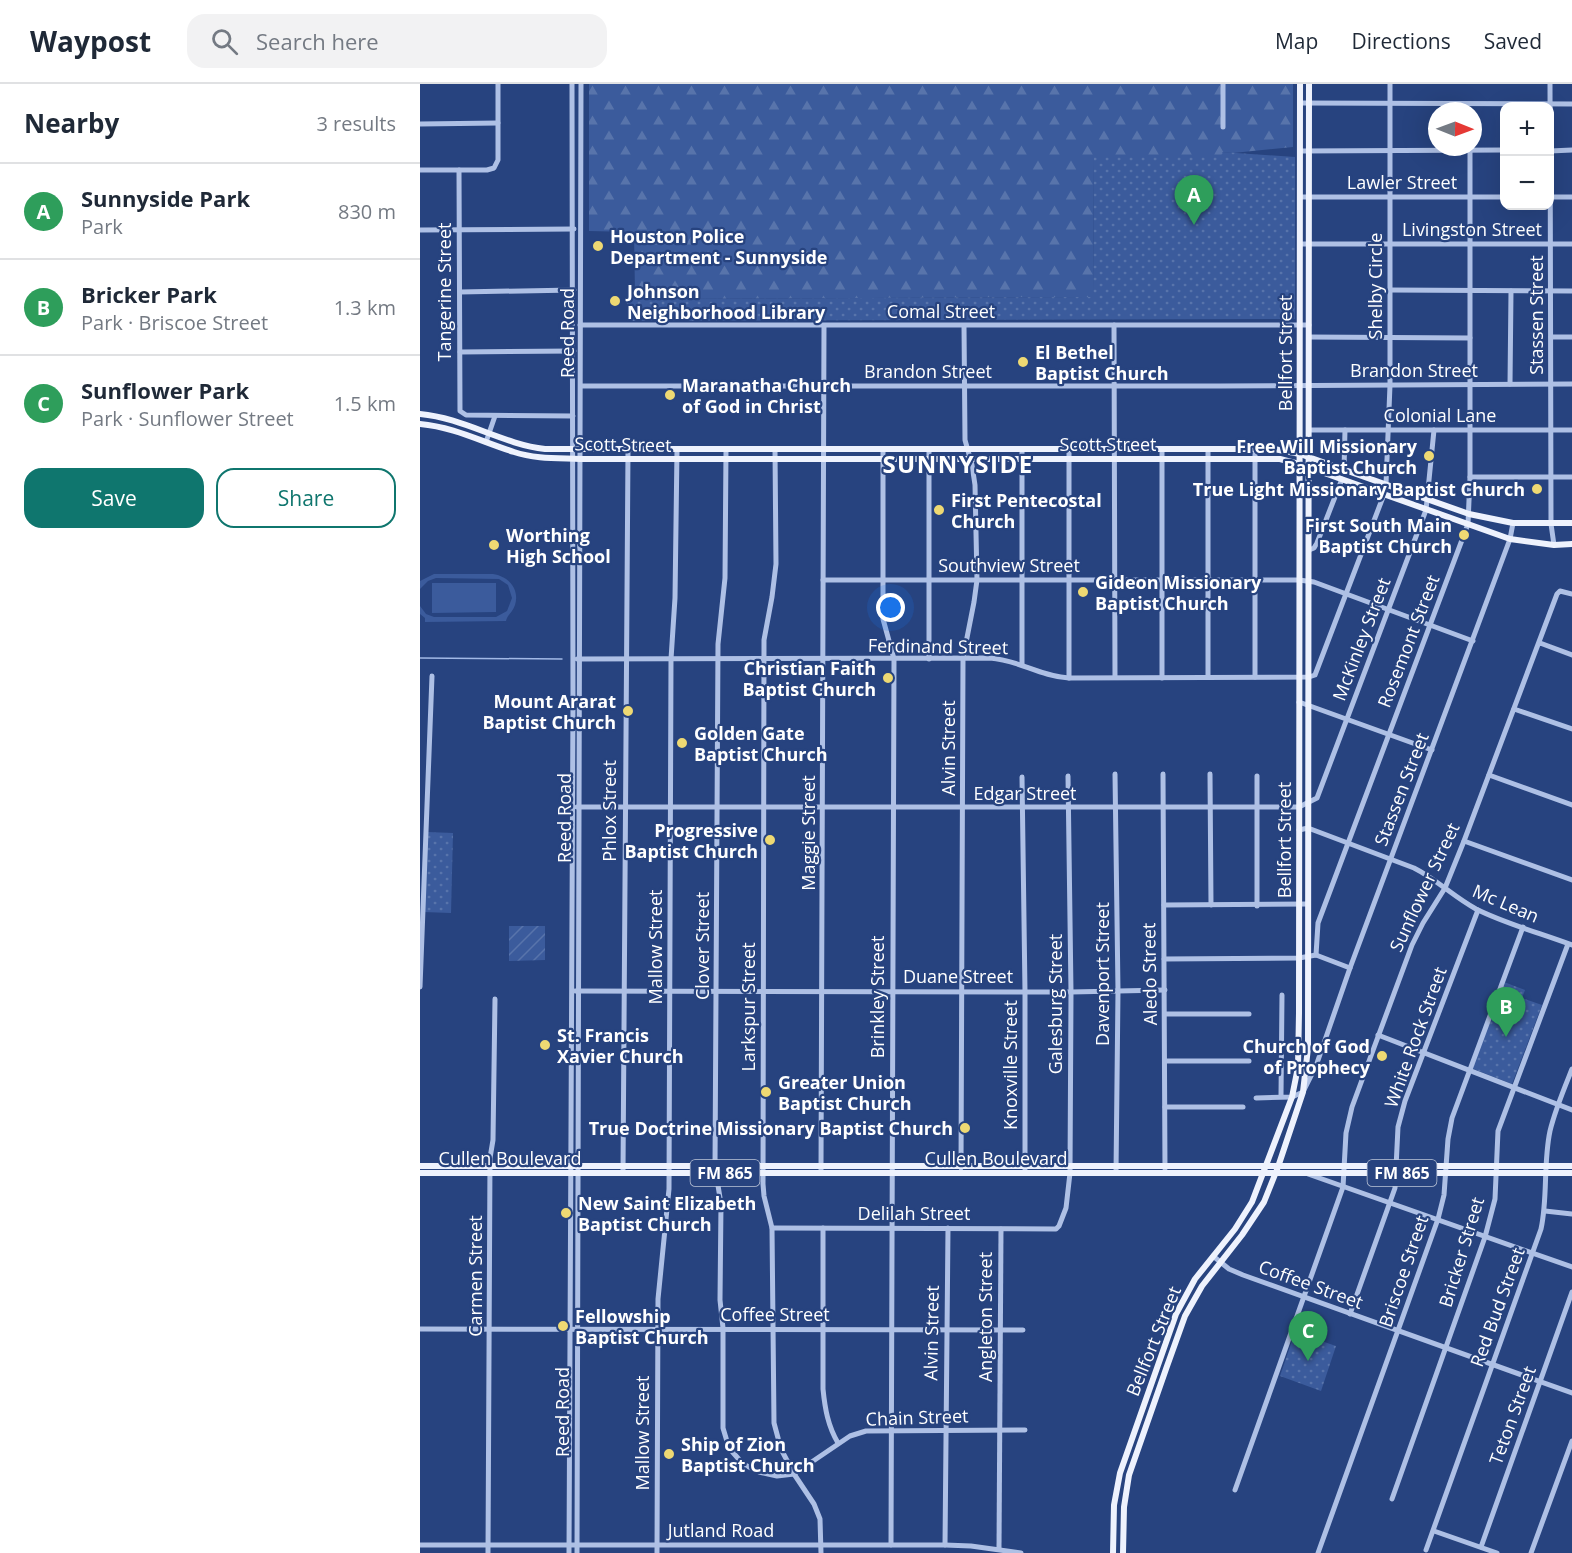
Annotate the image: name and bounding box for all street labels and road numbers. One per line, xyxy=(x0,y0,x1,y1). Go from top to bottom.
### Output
street label: Lawler Street xyxy=(1347,170,1457,194)
street label: Livingston Street xyxy=(1402,217,1542,241)
street label: Tangerine Street xyxy=(432,223,456,361)
street label: Shelby Circle xyxy=(1363,233,1387,339)
street label: Stassen Street xyxy=(1524,255,1548,375)
street label: Reed Road xyxy=(555,288,579,378)
street label: Bellfort Street xyxy=(1273,295,1297,411)
street label: Comal Street xyxy=(887,299,995,323)
street label: Brandon Street xyxy=(1350,358,1478,382)
street label: Brandon Street xyxy=(864,359,992,383)
street label: Colonial Lane xyxy=(1384,403,1496,427)
street label: Scott Street xyxy=(574,431,672,457)
street label: Scott Street xyxy=(1059,432,1157,456)
street label: Southview Street xyxy=(938,553,1080,577)
street label: Rosemont Street xyxy=(1372,571,1444,711)
street label: McKinley Street xyxy=(1326,574,1396,704)
street label: Ferdinand Street xyxy=(868,633,1008,659)
street label: Alvin Street xyxy=(936,700,960,796)
street label: Stassen Street xyxy=(1368,729,1434,849)
street label: Phlox Street xyxy=(597,760,621,862)
street label: Reed Road xyxy=(552,773,576,863)
street label: Maggie Street xyxy=(796,775,820,891)
street label: Edgar Street xyxy=(973,781,1077,805)
street label: Bellfort Street xyxy=(1272,782,1296,898)
street label: Sunflower Street xyxy=(1384,819,1464,955)
street label: Mc Lean xyxy=(1469,878,1543,928)
street label: Mallow Street xyxy=(643,889,667,1005)
street label: Clover Street xyxy=(690,892,714,1000)
street label: Davenport Street xyxy=(1090,902,1114,1046)
street label: Aledo Street xyxy=(1136,922,1162,1026)
street label: Galesburg Street xyxy=(1043,934,1067,1074)
street label: Brinkley Street xyxy=(865,936,889,1058)
street label: Larkspur Street xyxy=(736,942,760,1072)
street label: White Rock Street xyxy=(1378,963,1452,1111)
street label: Duane Street xyxy=(903,964,1013,988)
street label: Knoxville Street xyxy=(998,1000,1022,1130)
street label: Cullen Boulevard xyxy=(439,1146,581,1170)
street label: Cullen Boulevard xyxy=(925,1146,1067,1170)
road number: FM 865 xyxy=(690,1160,760,1186)
road number: FM 865 xyxy=(1368,1160,1436,1186)
street label: Bricker Street xyxy=(1433,1194,1489,1310)
street label: Delilah Street xyxy=(858,1201,970,1225)
street label: Briscoe Street xyxy=(1373,1212,1433,1330)
street label: Carmen Street xyxy=(463,1215,487,1337)
street label: Red Bud Street xyxy=(1464,1244,1530,1370)
street label: Angleton Street xyxy=(973,1252,997,1382)
street label: Coffee Street xyxy=(1255,1254,1367,1314)
street label: Bellfort Street xyxy=(1120,1283,1186,1399)
street label: Alvin Street xyxy=(918,1285,944,1381)
street label: Coffee Street xyxy=(720,1302,830,1326)
street label: Teton Street xyxy=(1483,1362,1541,1468)
street label: Reed Road xyxy=(550,1367,574,1457)
street label: Mallow Street xyxy=(630,1375,654,1491)
street label: Chain Street xyxy=(865,1403,969,1431)
street label: Jutland Road xyxy=(666,1518,774,1542)

